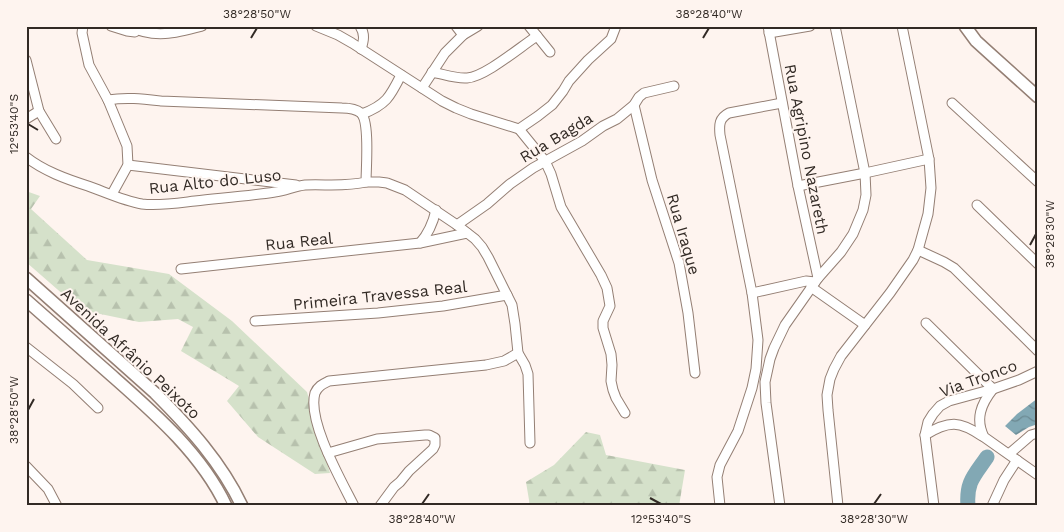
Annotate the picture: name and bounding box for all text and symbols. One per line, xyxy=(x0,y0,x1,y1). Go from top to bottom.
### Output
text: 38°28'50"W xyxy=(223,7,291,21)
text: 38°28'40"W xyxy=(675,7,743,21)
street label: Rua Agripino Nazareth xyxy=(781,62,832,236)
text: 12°53'40"S xyxy=(7,94,21,154)
street label: Rua Bagda xyxy=(516,108,596,167)
street label: Rua Alto do Luso xyxy=(148,165,282,198)
street label: Rua Iraque xyxy=(663,191,704,277)
text: 38°28'30"W xyxy=(1043,200,1057,268)
street label: Rua Real xyxy=(264,228,334,255)
street label: Primeira Travessa Real xyxy=(292,277,468,314)
street label: Avenida Afrânio Peixoto xyxy=(57,284,204,423)
street label: Via Tronco xyxy=(937,356,1020,401)
text: 38°28'50"W xyxy=(7,376,21,444)
text: 38°28'40"W xyxy=(388,512,456,526)
text: 12°53'40"S xyxy=(631,512,691,526)
text: 38°28'30"W xyxy=(840,512,908,526)

